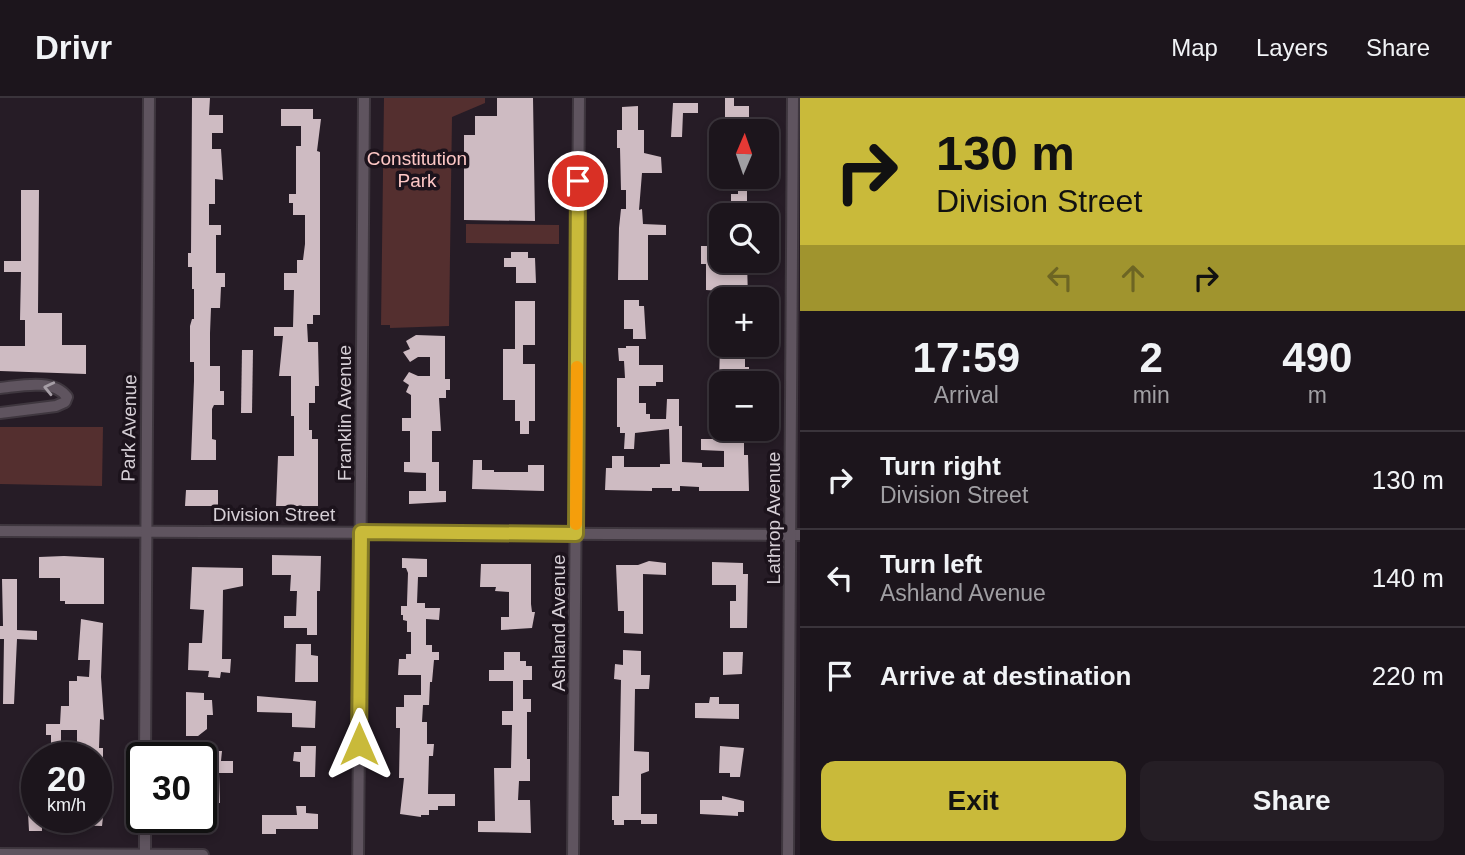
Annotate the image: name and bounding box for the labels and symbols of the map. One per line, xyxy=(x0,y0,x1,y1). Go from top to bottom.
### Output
north arrow xyxy=(709,119,779,189)
park label: Constitution Park xyxy=(367,148,467,191)
pin xyxy=(548,151,608,211)
street label: Franklin Avenue xyxy=(334,345,355,481)
street label: Park Avenue xyxy=(118,374,140,482)
one-way arrow xyxy=(43,381,55,396)
street label: Lathrop Avenue xyxy=(763,452,784,584)
street label: Division Street xyxy=(213,504,336,525)
street label: Ashland Avenue xyxy=(548,555,569,692)
position arrow xyxy=(322,707,396,781)
speed limit sign: 30 xyxy=(126,742,217,833)

